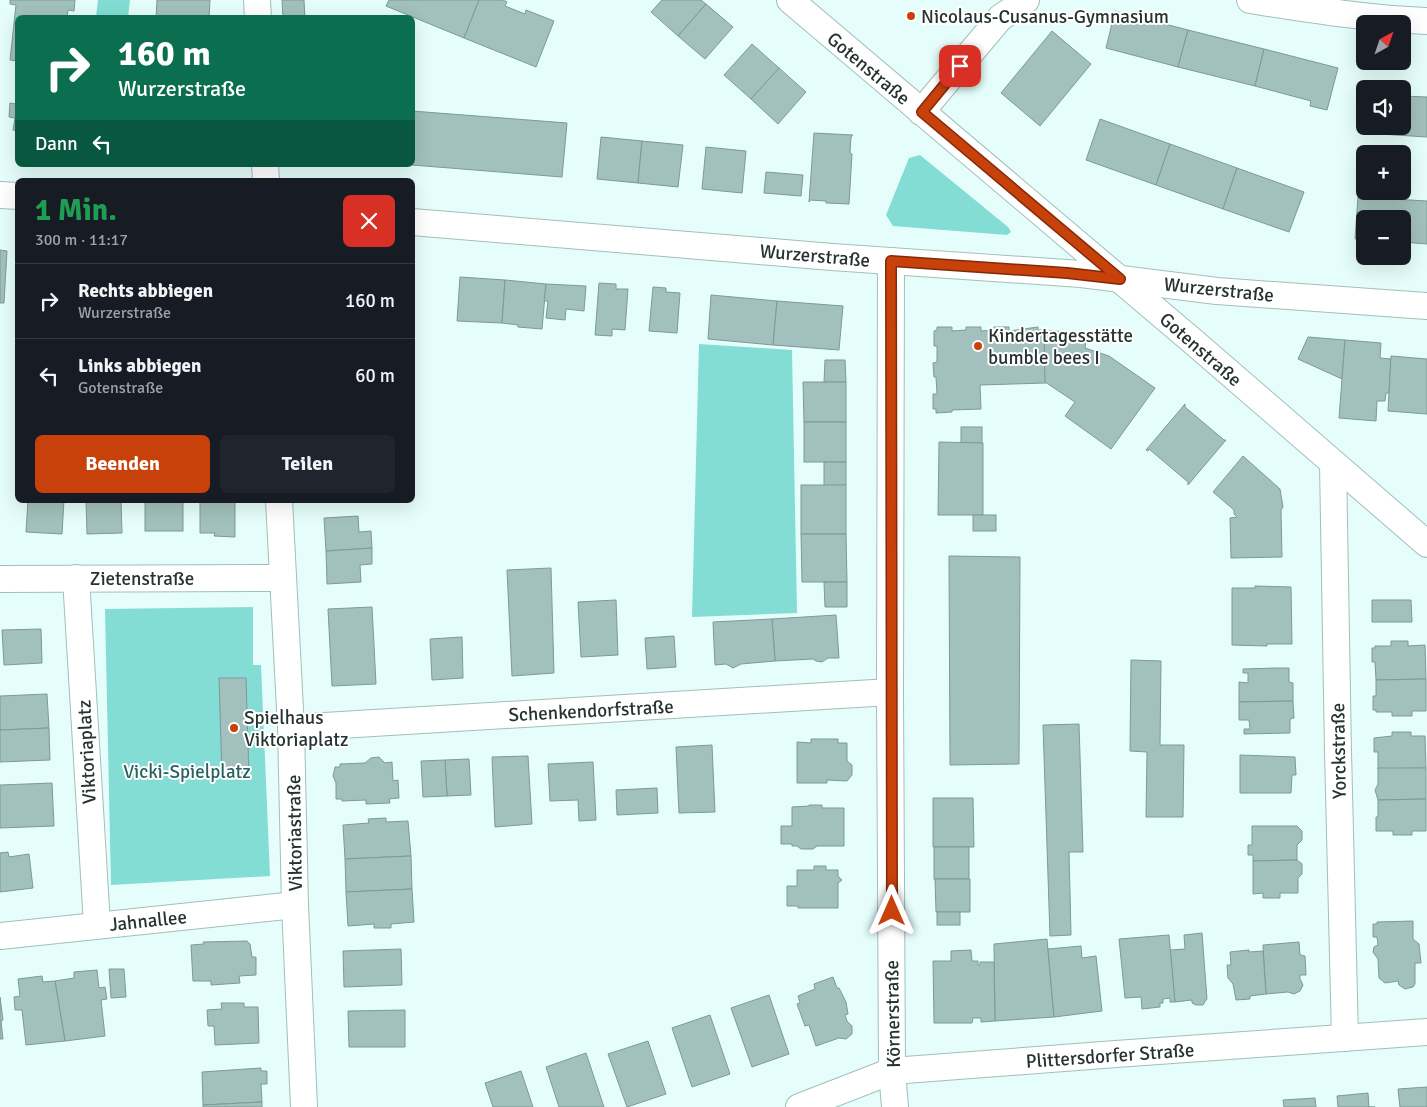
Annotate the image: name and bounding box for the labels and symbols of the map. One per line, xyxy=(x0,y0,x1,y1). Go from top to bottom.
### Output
place label: Nicolaus-Cusanus-Gymnasium xyxy=(921,5,1169,29)
marker: Nicolaus-Cusanus-Gymnasium xyxy=(905,10,917,22)
north arrow xyxy=(1356,15,1411,70)
street label: Gotenstraße xyxy=(822,27,915,110)
pin xyxy=(939,45,981,87)
street label: Wurzerstraße xyxy=(759,239,871,273)
street label: Wurzerstraße xyxy=(1163,272,1275,308)
street label: Gotenstraße xyxy=(1154,308,1246,392)
place label: Kindertagesstätte bumble bees I xyxy=(988,324,1133,370)
marker: Kindertagesstätte bumble bees I xyxy=(972,340,984,352)
street label: Zietenstraße xyxy=(90,567,194,591)
street label: Schenkendorfstraße xyxy=(508,695,674,727)
street label: Viktoriaplatz xyxy=(72,699,102,805)
street label: Yorckstraße xyxy=(1326,703,1352,799)
place label: Spielhaus Viktoriaplatz xyxy=(244,706,349,752)
marker: Spielhaus Viktoriaplatz xyxy=(228,722,240,734)
park label: Vicki-Spielplatz xyxy=(123,760,251,784)
street label: Viktoriastraße xyxy=(282,774,308,892)
position arrow xyxy=(865,884,917,936)
street label: Jahnallee xyxy=(108,905,188,937)
street label: Körnerstraße xyxy=(880,960,906,1068)
street label: Plittersdorfer Straße xyxy=(1025,1038,1195,1074)

